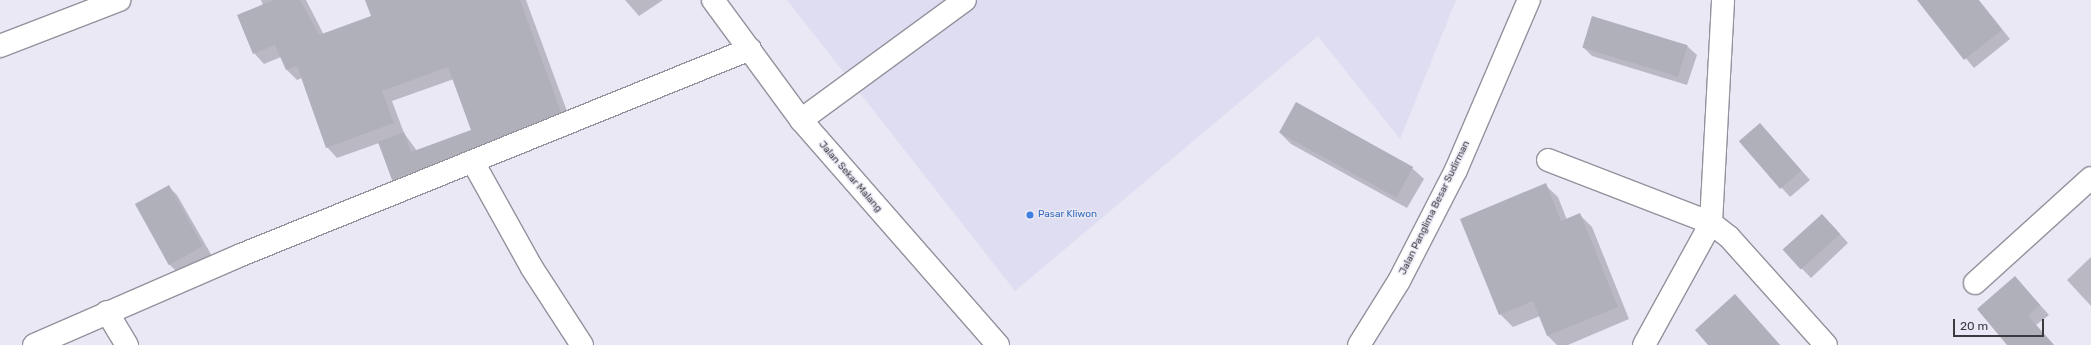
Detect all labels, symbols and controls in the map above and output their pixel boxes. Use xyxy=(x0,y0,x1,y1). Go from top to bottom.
street label: Jalan Sekar Malang xyxy=(816,139,884,215)
street label: Jalan Panglima Besar Sudirman xyxy=(1397,139,1473,277)
place label: Pasar Kliwon xyxy=(1038,209,1097,221)
marker: Pasar Kliwon xyxy=(1025,210,1035,220)
scale bar xyxy=(1955,311,2046,337)
text: 20 m xyxy=(1960,319,1988,333)

